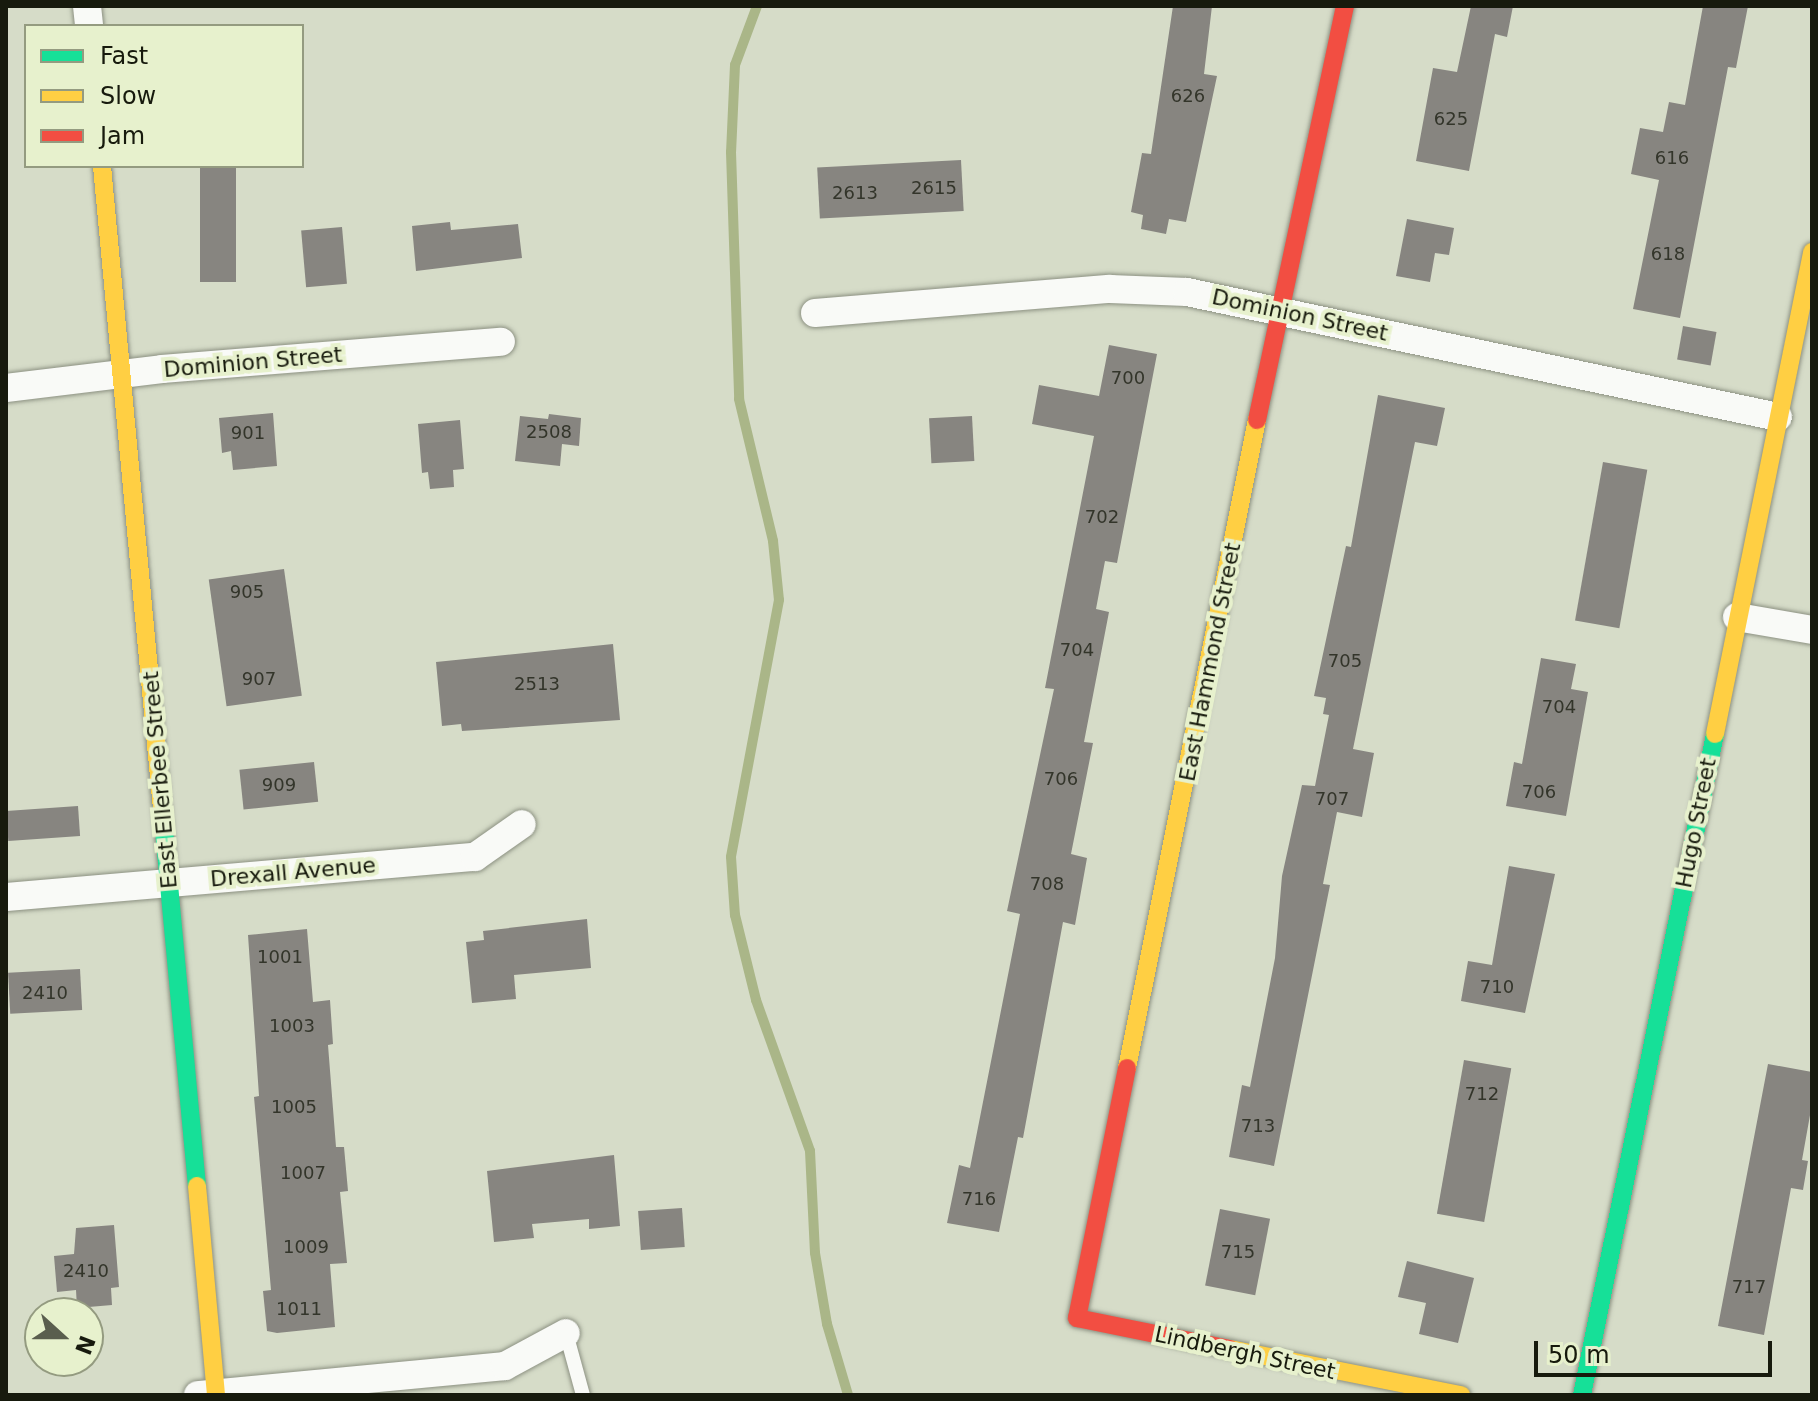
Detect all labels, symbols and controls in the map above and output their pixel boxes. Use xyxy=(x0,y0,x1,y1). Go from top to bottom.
legend xyxy=(24,24,304,168)
text: Fast xyxy=(100,42,148,70)
text: Slow xyxy=(100,82,156,110)
house number: 626 xyxy=(1171,85,1205,107)
house number: 625 xyxy=(1434,108,1468,130)
text: Jam xyxy=(100,122,145,150)
house number: 616 xyxy=(1655,147,1689,169)
house number: 2615 xyxy=(911,177,957,199)
house number: 2613 xyxy=(832,182,878,204)
house number: 618 xyxy=(1651,243,1685,265)
street label: Dominion Street xyxy=(1210,283,1390,347)
street label: Dominion Street xyxy=(163,341,343,383)
house number: 700 xyxy=(1111,367,1145,389)
house number: 2508 xyxy=(526,421,572,443)
house number: 901 xyxy=(231,422,265,444)
house number: 702 xyxy=(1085,506,1119,528)
street label: East Hammond Street xyxy=(1174,540,1246,784)
house number: 905 xyxy=(230,581,264,603)
house number: 704 xyxy=(1060,639,1094,661)
house number: 705 xyxy=(1328,650,1362,672)
house number: 907 xyxy=(242,668,276,690)
street label: East Ellerbee Street xyxy=(137,670,183,890)
house number: 2513 xyxy=(514,673,560,695)
house number: 704 xyxy=(1542,696,1576,718)
street label: Hugo Street xyxy=(1670,756,1722,890)
house number: 706 xyxy=(1044,768,1078,790)
house number: 909 xyxy=(262,774,296,796)
house number: 706 xyxy=(1522,781,1556,803)
house number: 707 xyxy=(1315,788,1349,810)
street label: Drexall Avenue xyxy=(209,852,377,892)
house number: 708 xyxy=(1030,873,1064,895)
house number: 1001 xyxy=(257,946,303,968)
house number: 710 xyxy=(1480,976,1514,998)
house number: 2410 xyxy=(22,982,68,1004)
house number: 1003 xyxy=(269,1015,315,1037)
house number: 712 xyxy=(1465,1083,1499,1105)
house number: 1005 xyxy=(271,1096,317,1118)
house number: 713 xyxy=(1241,1115,1275,1137)
house number: 1007 xyxy=(280,1162,326,1184)
house number: 716 xyxy=(962,1188,996,1210)
house number: 1009 xyxy=(283,1236,329,1258)
house number: 715 xyxy=(1221,1241,1255,1263)
house number: 2410 xyxy=(63,1260,109,1282)
house number: 717 xyxy=(1732,1276,1766,1298)
north arrow xyxy=(24,1297,104,1377)
house number: 1011 xyxy=(276,1298,322,1320)
street label: Lindbergh Street xyxy=(1152,1321,1338,1385)
scale bar xyxy=(1538,1325,1776,1375)
text: N xyxy=(70,1332,100,1358)
text: 50 m xyxy=(1548,1341,1610,1369)

